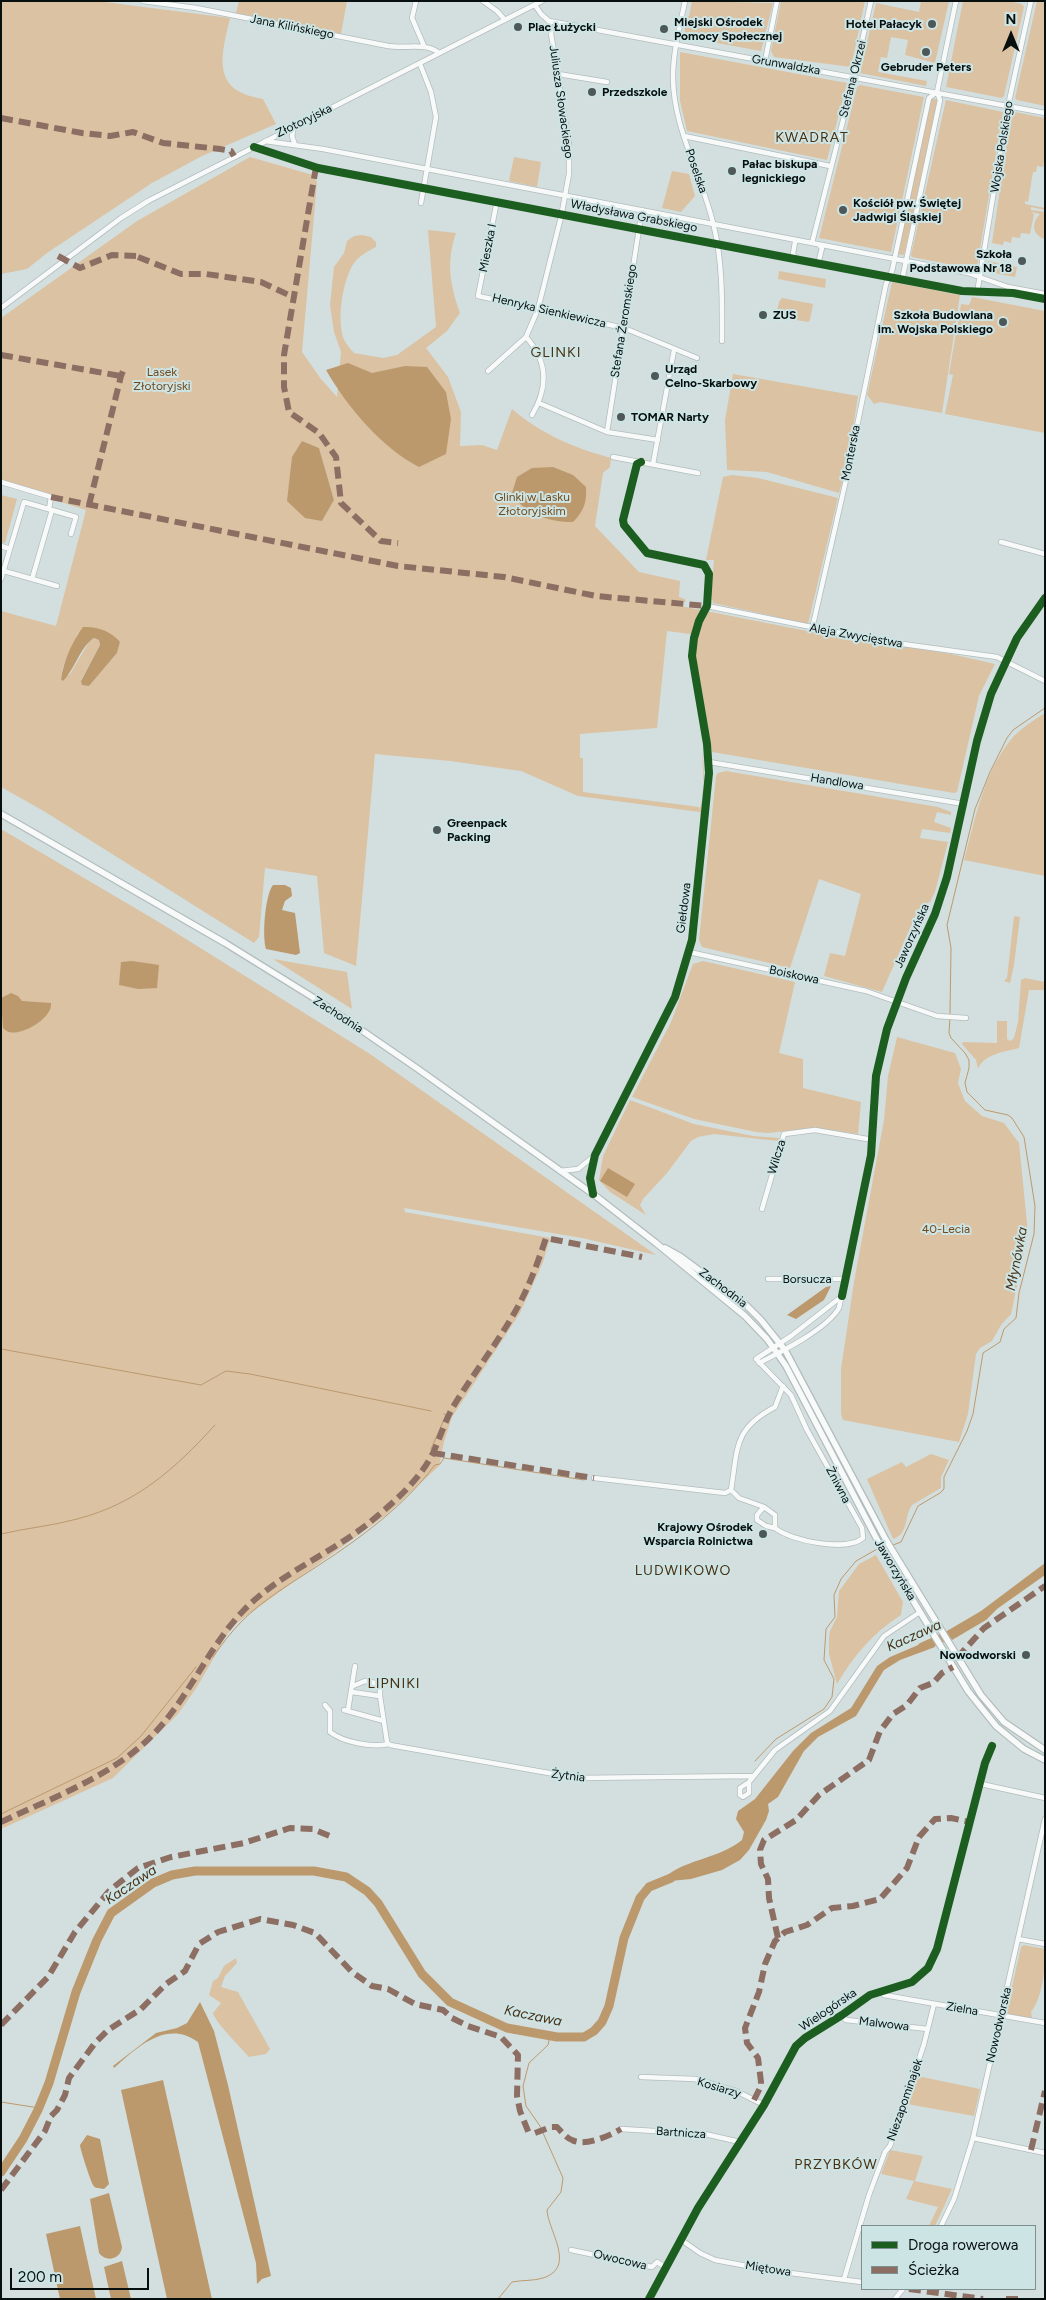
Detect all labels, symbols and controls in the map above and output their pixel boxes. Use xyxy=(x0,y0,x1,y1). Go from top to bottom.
north arrow xyxy=(986,10,1036,60)
text: N xyxy=(1006,11,1016,28)
street label: Jana Kilińskiego xyxy=(249,12,335,42)
place label: Miejski Ośrodek Pomocy Społecznej xyxy=(674,15,782,43)
place label: Hotel Pałacyk xyxy=(846,17,922,31)
marker: Hotel Pałacyk xyxy=(926,18,938,30)
place label: Plac Łużycki xyxy=(528,20,596,34)
marker: Plac Łużycki xyxy=(512,21,524,33)
marker: Miejski Ośrodek Pomocy Społecznej xyxy=(658,23,670,35)
street label: Stefana Okrzei xyxy=(836,39,870,119)
street label: Juliusza Słowackiego xyxy=(546,44,576,160)
marker: Gebruder Peters xyxy=(920,46,932,58)
street label: Grunwaldzka xyxy=(751,52,821,78)
place label: Gebruder Peters xyxy=(881,60,971,74)
place label: Przedszkole xyxy=(602,85,667,99)
marker: Przedszkole xyxy=(586,86,598,98)
street label: Wojska Polskiego xyxy=(988,100,1016,194)
street label: Złotoryjska xyxy=(274,101,334,141)
district label: KWADRAT xyxy=(774,130,850,146)
street label: Poselska xyxy=(682,147,710,195)
place label: Pałac biskupa legnickiego xyxy=(742,157,818,185)
marker: Pałac biskupa legnickiego xyxy=(726,165,738,177)
place label: Kościół pw. Świętej Jadwigi Śląskiej xyxy=(853,196,961,224)
street label: Władysława Grabskiego xyxy=(569,197,699,235)
marker: Kościół pw. Świętej Jadwigi Śląskiej xyxy=(837,204,849,216)
street label: Mieszka I xyxy=(476,223,500,273)
place label: Szkoła Podstawowa Nr 18 xyxy=(910,247,1012,275)
marker: Szkoła Podstawowa Nr 18 xyxy=(1016,255,1028,267)
street label: Stefana Żeromskiego xyxy=(608,263,640,379)
street label: Henryka Sienkiewicza xyxy=(491,291,607,331)
place label: ZUS xyxy=(773,308,796,322)
place label: Szkoła Budowlana im. Wojska Polskiego xyxy=(878,308,993,336)
marker: ZUS xyxy=(757,309,769,321)
marker: Szkoła Budowlana im. Wojska Polskiego xyxy=(997,316,1009,328)
district label: GLINKI xyxy=(530,345,582,361)
place label: Urząd Celno-Skarbowy xyxy=(665,362,757,390)
park label: Lasek Złotoryjski xyxy=(133,365,191,393)
marker: Urząd Celno-Skarbowy xyxy=(649,370,661,382)
place label: TOMAR Narty xyxy=(631,410,709,424)
marker: TOMAR Narty xyxy=(615,411,627,423)
street label: Monterska xyxy=(839,424,863,482)
park label: Glinki w Lasku Złotoryjskim xyxy=(494,490,570,518)
street label: Aleja Zwycięstwa xyxy=(808,621,904,651)
street label: Handlowa xyxy=(809,771,865,793)
place label: Greenpack Packing xyxy=(447,816,507,844)
marker: Greenpack Packing xyxy=(431,824,443,836)
street label: Giełdowa xyxy=(674,882,694,934)
street label: Jaworzyńska xyxy=(891,902,933,970)
street label: Boiskowa xyxy=(768,963,820,987)
street label: Zachodnia xyxy=(310,994,366,1036)
street label: Wilcza xyxy=(765,1138,789,1176)
park label: 40-Lecia xyxy=(922,1222,970,1236)
water label: Młynówka xyxy=(1003,1226,1031,1292)
street label: Zachodnia xyxy=(696,1265,750,1311)
street label: Borsucza xyxy=(782,1272,832,1286)
street label: Żniwna xyxy=(822,1464,854,1506)
place label: Krajowy Ośrodek Wsparcia Rolnictwa xyxy=(643,1520,753,1548)
marker: Krajowy Ośrodek Wsparcia Rolnictwa xyxy=(757,1528,769,1540)
street label: Jaworzyńska xyxy=(871,1537,919,1603)
district label: LUDWIKOWO xyxy=(634,1563,732,1579)
water label: Kaczawa xyxy=(884,1616,944,1656)
place label: Nowodworski xyxy=(940,1648,1016,1662)
marker: Nowodworski xyxy=(1020,1649,1032,1661)
district label: LIPNIKI xyxy=(367,1676,421,1692)
street label: Żytnia xyxy=(550,1767,586,1785)
water label: Kaczawa xyxy=(102,1862,160,1908)
street label: Wielogórska xyxy=(797,1986,859,2034)
street label: Nowodworska xyxy=(983,1986,1015,2064)
street label: Zielna xyxy=(945,1999,979,2019)
water label: Kaczawa xyxy=(503,2002,563,2030)
street label: Malwowa xyxy=(858,2014,910,2034)
street label: Niezapominajek xyxy=(884,2057,926,2143)
street label: Kosiarzy xyxy=(695,2075,743,2101)
street label: Bartnicza xyxy=(656,2124,706,2142)
district label: PRZYBKÓW xyxy=(793,2157,879,2173)
legend xyxy=(861,2225,1036,2290)
text: Droga rowerowa xyxy=(908,2236,1018,2254)
street label: Owocowa xyxy=(592,2247,648,2273)
scale bar xyxy=(12,2258,151,2290)
street label: Miętowa xyxy=(744,2258,792,2280)
text: Ścieżka xyxy=(908,2261,959,2279)
text: 200 m xyxy=(18,2268,62,2286)

